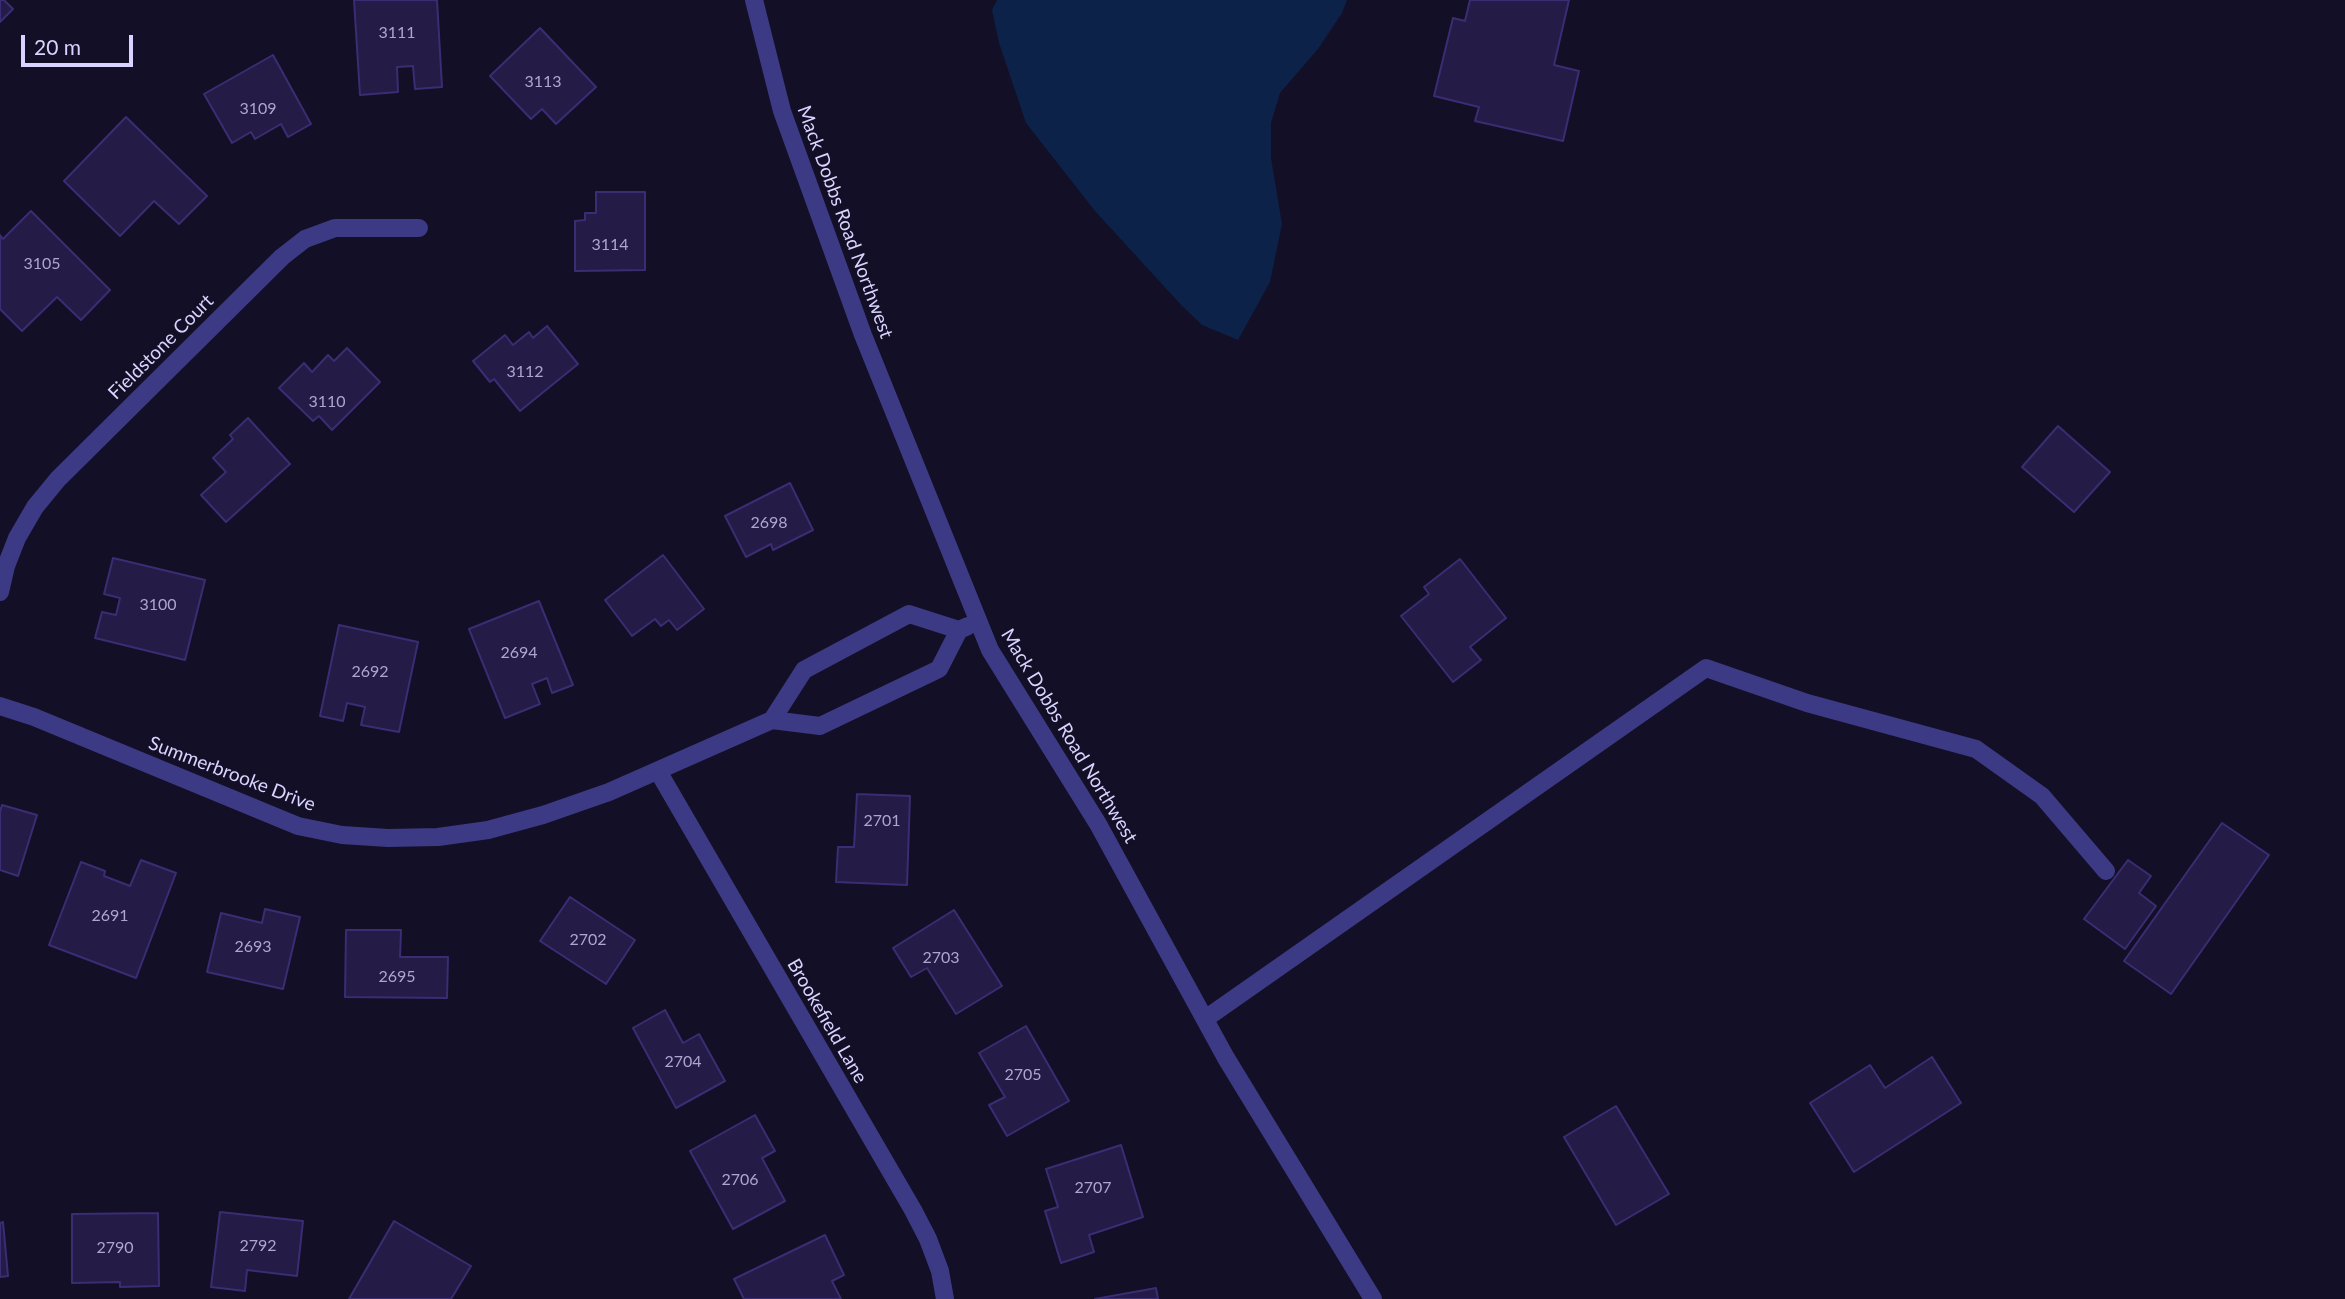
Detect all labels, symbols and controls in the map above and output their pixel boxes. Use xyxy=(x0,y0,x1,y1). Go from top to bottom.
scale bar xyxy=(24,21,136,65)
house number: 3111 xyxy=(378,23,416,43)
text: 20 m xyxy=(34,34,81,59)
house number: 3113 xyxy=(524,72,562,92)
house number: 3109 xyxy=(239,99,277,119)
street label: Mack Dobbs Road Northwest xyxy=(792,103,898,341)
house number: 3114 xyxy=(591,235,629,255)
house number: 3105 xyxy=(23,254,61,274)
street label: Fieldstone Court xyxy=(104,290,218,404)
house number: 3112 xyxy=(506,362,544,382)
house number: 3110 xyxy=(308,392,346,412)
house number: 2698 xyxy=(750,513,788,533)
house number: 3100 xyxy=(139,595,177,615)
street label: Mack Dobbs Road Northwest xyxy=(996,625,1142,847)
house number: 2694 xyxy=(500,643,538,663)
house number: 2692 xyxy=(351,662,389,682)
street label: Summerbrooke Drive xyxy=(145,732,319,816)
house number: 2701 xyxy=(863,811,901,831)
house number: 2691 xyxy=(91,906,129,926)
house number: 2702 xyxy=(569,930,607,950)
house number: 2693 xyxy=(234,937,272,957)
house number: 2703 xyxy=(922,948,960,968)
street label: Brookefield Lane xyxy=(782,955,872,1087)
house number: 2695 xyxy=(378,967,416,987)
house number: 2704 xyxy=(664,1052,702,1072)
house number: 2705 xyxy=(1004,1065,1042,1085)
house number: 2706 xyxy=(721,1170,759,1190)
house number: 2707 xyxy=(1074,1178,1112,1198)
house number: 2792 xyxy=(239,1236,277,1256)
house number: 2790 xyxy=(96,1238,134,1258)

